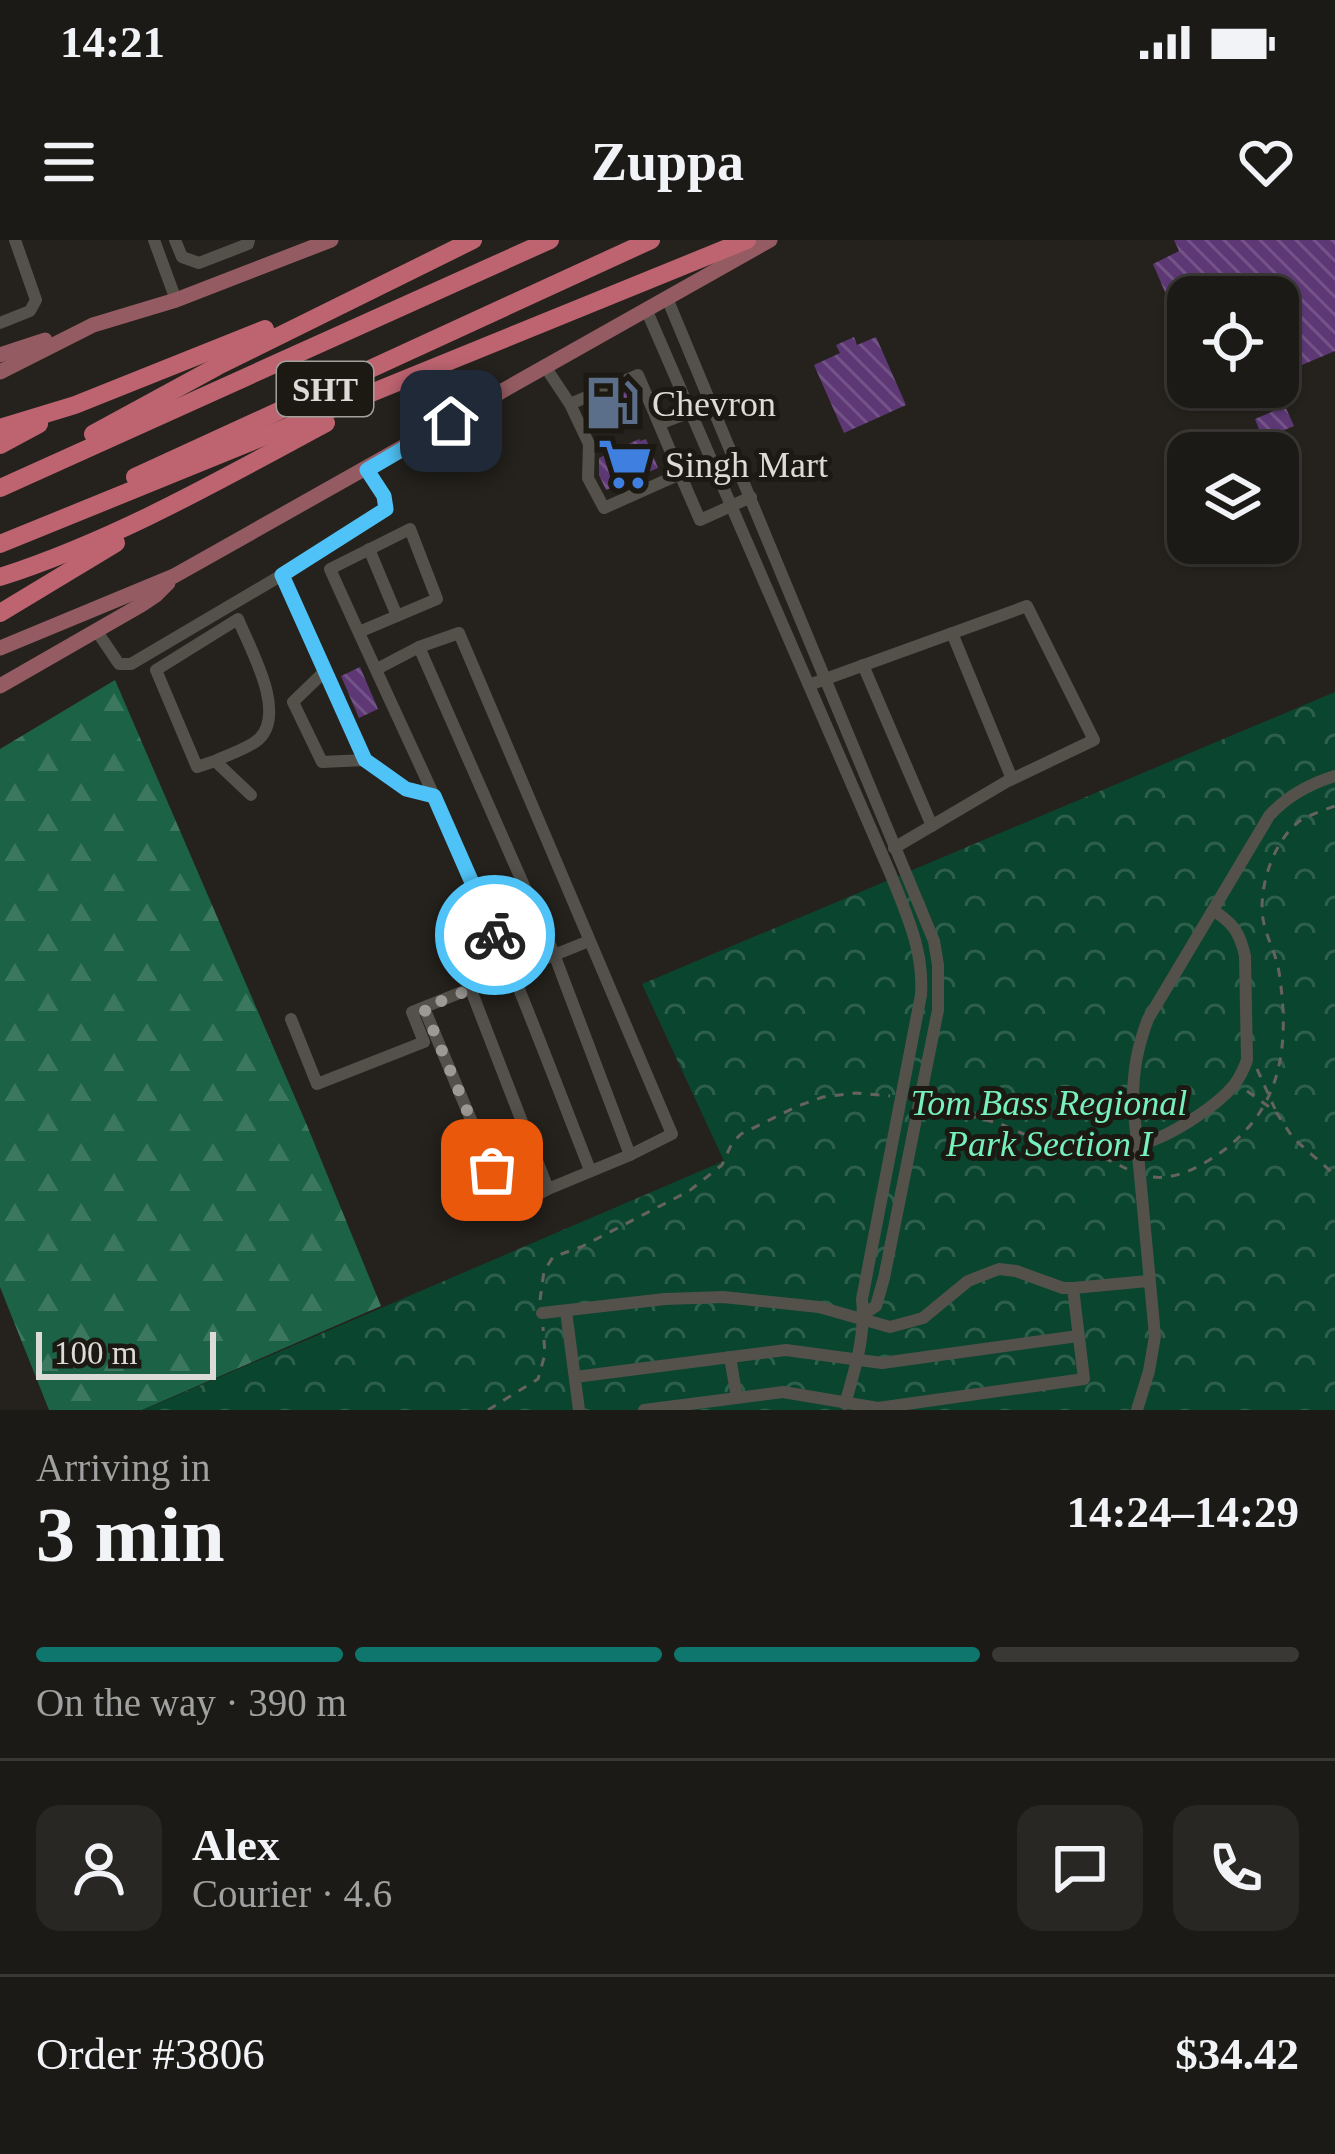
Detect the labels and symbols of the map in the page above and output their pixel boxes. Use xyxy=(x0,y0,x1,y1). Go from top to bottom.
road number: SHT xyxy=(277,362,373,416)
pin xyxy=(400,370,502,472)
fuel station icon: Chevron xyxy=(583,374,641,432)
place label: Chevron xyxy=(652,384,776,424)
supermarket icon: Singh Mart xyxy=(596,435,654,493)
place label: Singh Mart xyxy=(665,445,828,485)
courier xyxy=(435,875,555,995)
park label: Tom Bass Regional Park Section I xyxy=(911,1083,1187,1164)
pin xyxy=(441,1119,543,1221)
scale bar xyxy=(36,1326,216,1379)

